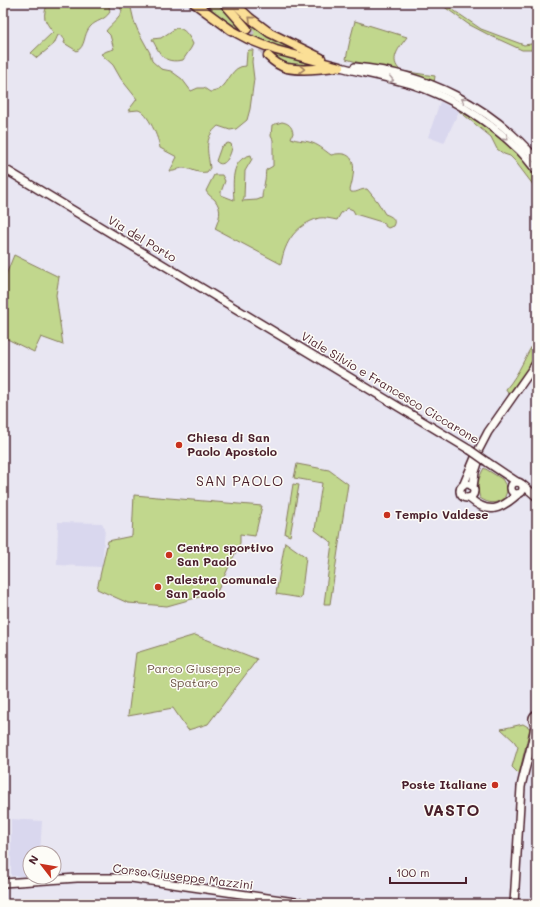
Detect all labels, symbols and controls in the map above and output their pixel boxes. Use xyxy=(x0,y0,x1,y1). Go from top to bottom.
one-way arrow xyxy=(249,16,256,23)
one-way arrow xyxy=(299,64,305,73)
one-way arrow xyxy=(388,75,394,83)
one-way arrow xyxy=(461,97,468,104)
one-way arrow xyxy=(501,134,508,141)
street label: Via del Porto xyxy=(105,211,180,265)
street label: Viale Silvio e Francesco Ciccarone xyxy=(299,327,483,447)
place label: Chiesa di San Paolo Apostolo xyxy=(187,429,277,459)
marker: Chiesa di San Paolo Apostolo xyxy=(174,440,184,450)
district label: SAN PAOLO xyxy=(196,471,284,490)
place label: Tempio Valdese xyxy=(395,506,489,522)
marker: Tempio Valdese xyxy=(382,510,392,520)
place label: Centro sportivo San Paolo xyxy=(177,539,273,569)
marker: Centro sportivo San Paolo xyxy=(164,550,174,560)
place label: Palestra comunale San Paolo xyxy=(166,571,277,601)
marker: Palestra comunale San Paolo xyxy=(153,582,163,592)
park label: Parco Giuseppe Spataro xyxy=(147,660,241,690)
place label: Poste Italiane xyxy=(401,776,487,792)
marker: Poste Italiane xyxy=(490,780,500,790)
district label: VASTO xyxy=(424,799,480,820)
north arrow xyxy=(22,845,62,885)
text: N xyxy=(24,852,42,867)
street label: Corso Giuseppe Mazzini xyxy=(112,859,254,893)
scale bar xyxy=(390,859,466,885)
text: 100 m xyxy=(396,864,430,880)

